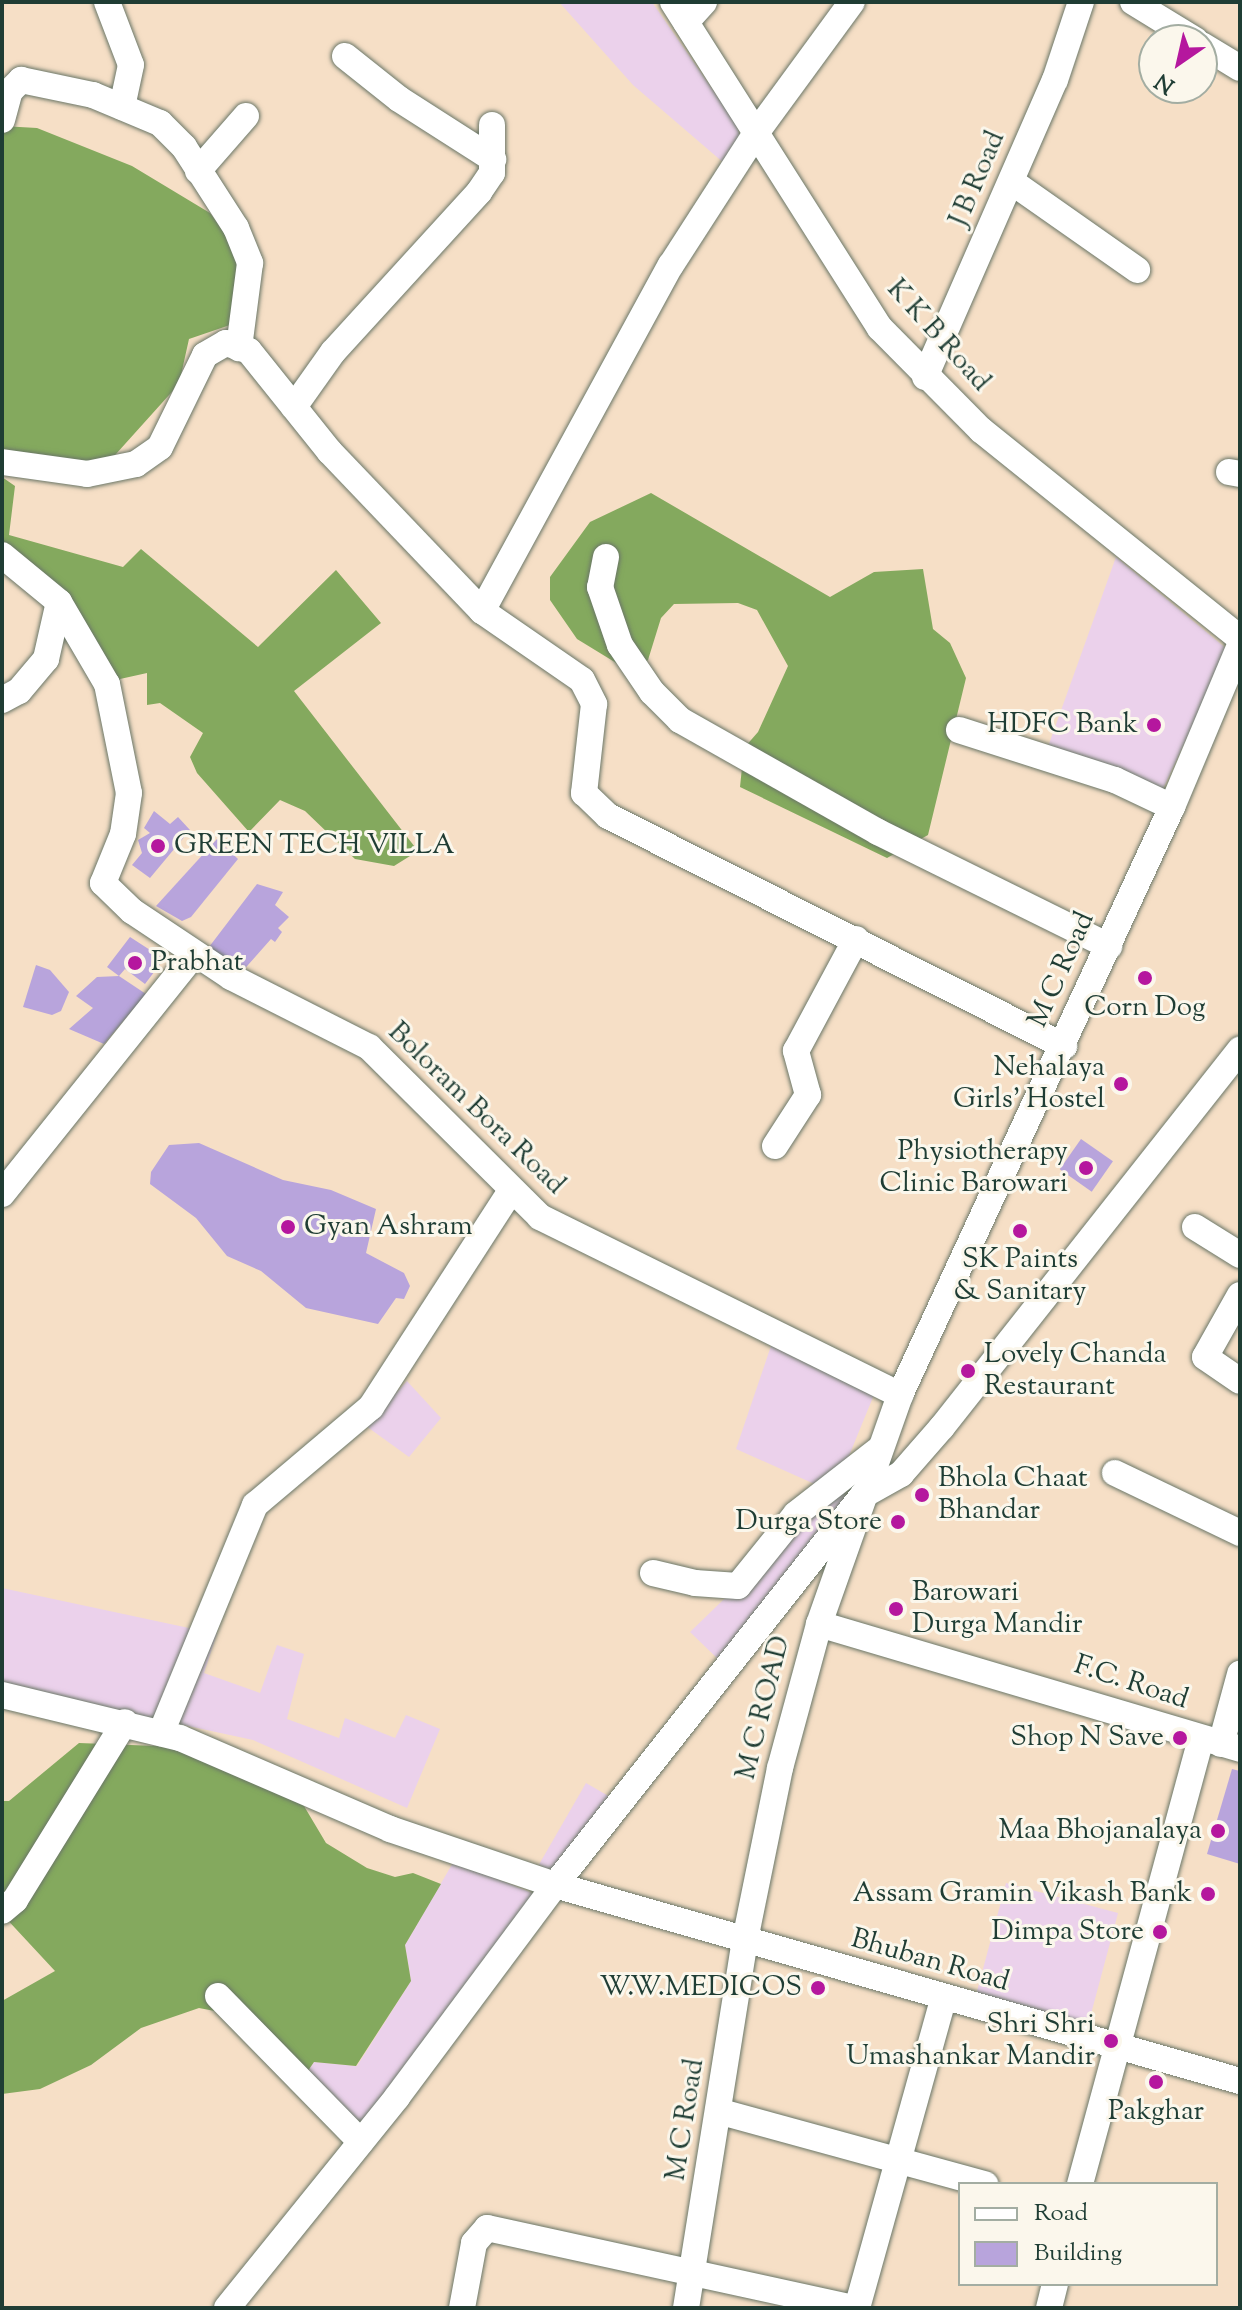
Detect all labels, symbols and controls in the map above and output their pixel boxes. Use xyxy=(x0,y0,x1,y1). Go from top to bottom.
north arrow xyxy=(1138,24,1218,104)
text: N xyxy=(1149,64,1182,100)
street label: J B Road xyxy=(943,126,1013,232)
street label: K K B Road xyxy=(879,273,997,399)
place label: HDFC Bank xyxy=(987,708,1138,742)
marker: HDFC Bank xyxy=(1145,716,1163,734)
place label: GREEN TECH VILLA xyxy=(174,829,455,863)
marker: GREEN TECH VILLA xyxy=(149,837,167,855)
street label: M C Road xyxy=(1022,907,1102,1033)
place label: Prabhat xyxy=(151,946,243,980)
marker: Prabhat xyxy=(126,954,144,972)
marker: Corn Dog xyxy=(1136,969,1154,987)
place label: Corn Dog xyxy=(1084,991,1206,1025)
street label: Boloram Bora Road xyxy=(380,1016,572,1202)
place label: Nehalaya Girls' Hostel xyxy=(953,1051,1105,1117)
marker: Nehalaya Girls' Hostel xyxy=(1112,1075,1130,1093)
place label: Physiotherapy Clinic Barowari xyxy=(880,1135,1068,1201)
marker: Physiotherapy Clinic Barowari xyxy=(1075,1157,1097,1179)
place label: Gyan Ashram xyxy=(304,1210,473,1244)
marker: Gyan Ashram xyxy=(279,1218,297,1236)
marker: SK Paints & Sanitary xyxy=(1011,1222,1029,1240)
place label: SK Paints & Sanitary xyxy=(954,1243,1086,1309)
place label: Lovely Chanda Restaurant xyxy=(984,1338,1167,1404)
marker: Lovely Chanda Restaurant xyxy=(959,1362,977,1380)
place label: Bhola Chaat Bhandar xyxy=(938,1462,1088,1528)
marker: Bhola Chaat Bhandar xyxy=(913,1486,931,1504)
place label: Durga Store xyxy=(736,1505,882,1539)
marker: Durga Store xyxy=(889,1513,907,1531)
place label: Barowari Durga Mandir xyxy=(912,1576,1082,1642)
marker: Barowari Durga Mandir xyxy=(887,1600,905,1618)
street label: M C ROAD xyxy=(730,1633,798,1783)
street label: F.C. Road xyxy=(1070,1649,1192,1717)
place label: Shop N Save xyxy=(1010,1721,1164,1755)
marker: Shop N Save xyxy=(1171,1729,1189,1747)
place label: Maa Bhojanalaya xyxy=(998,1814,1202,1848)
marker: Maa Bhojanalaya xyxy=(1209,1822,1227,1840)
place label: Assam Gramin Vikash Bank xyxy=(852,1877,1192,1911)
marker: Assam Gramin Vikash Bank xyxy=(1199,1885,1217,1903)
place label: Dimpa Store xyxy=(991,1915,1144,1949)
street label: Bhuban Road xyxy=(847,1922,1013,2000)
marker: Dimpa Store xyxy=(1151,1923,1169,1941)
place label: W.W.MEDICOS xyxy=(600,1971,802,2005)
marker: W.W.MEDICOS xyxy=(809,1979,827,1997)
place label: Shri Shri Umashankar Mandir xyxy=(846,2008,1095,2074)
marker: Shri Shri Umashankar Mandir xyxy=(1102,2032,1120,2050)
street label: M C Road xyxy=(660,2057,712,2183)
marker: Pakghar xyxy=(1147,2073,1165,2091)
place label: Pakghar xyxy=(1108,2095,1204,2129)
legend xyxy=(958,2182,1218,2286)
text: Road xyxy=(1034,2197,1088,2231)
text: Building xyxy=(1034,2237,1122,2271)

